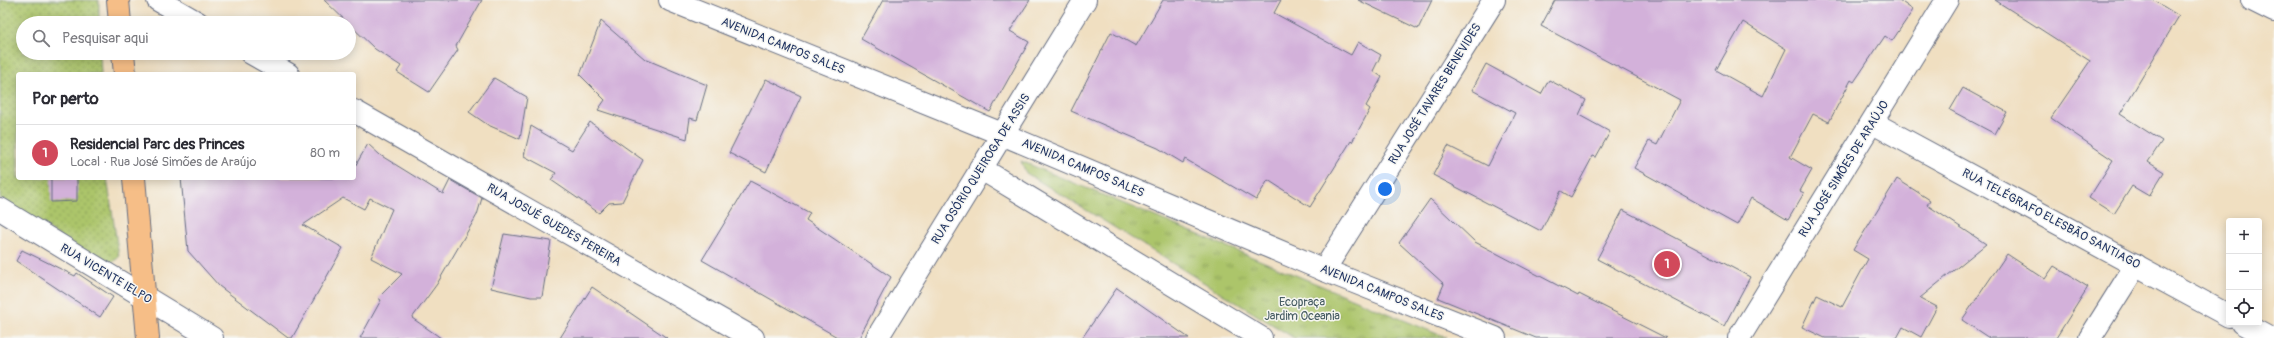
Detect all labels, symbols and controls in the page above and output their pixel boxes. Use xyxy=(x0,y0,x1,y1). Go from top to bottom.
street label: AVENIDA CAMPOS SALES xyxy=(719,14,847,78)
search box xyxy=(16,16,356,60)
street label: RUA JOSÉ TAVARES BENEVIDES xyxy=(1385,20,1485,167)
icon: search xyxy=(30,27,52,49)
text: Pesquisar aqui xyxy=(62,29,148,48)
text: Por perto xyxy=(32,88,99,109)
street label: RUA OSÓRIO QUEIROGA DE ASSIS xyxy=(927,90,1034,247)
street label: RUA JOSÉ SIMÕES DE ARAÚJO xyxy=(1795,97,1892,240)
text: Residencial Parc des Princes xyxy=(70,135,244,154)
street label: AVENIDA CAMPOS SALES xyxy=(1019,135,1147,201)
text: 1 xyxy=(42,145,48,161)
text: 80 m xyxy=(310,145,340,161)
text: Local · Rua José Simões de Araújo xyxy=(70,154,256,170)
street label: RUA TELÉGRAFO ELESBÃO SANTIAGO xyxy=(1959,165,2143,273)
street label: RUA JOSUÉ GUEDES PEREIRA xyxy=(484,179,625,270)
your location xyxy=(1375,179,1395,199)
map controls xyxy=(2226,218,2262,326)
button: + xyxy=(2226,218,2262,254)
street label: RUA VICENTE IELPO xyxy=(58,241,155,307)
pin: 1 xyxy=(1654,249,1680,279)
button: − xyxy=(2226,254,2262,290)
street label: AVENIDA CAMPOS SALES xyxy=(1318,261,1446,325)
button: locate xyxy=(2226,290,2262,326)
park label: Ecopraça Jardim Oceania xyxy=(1264,295,1340,324)

